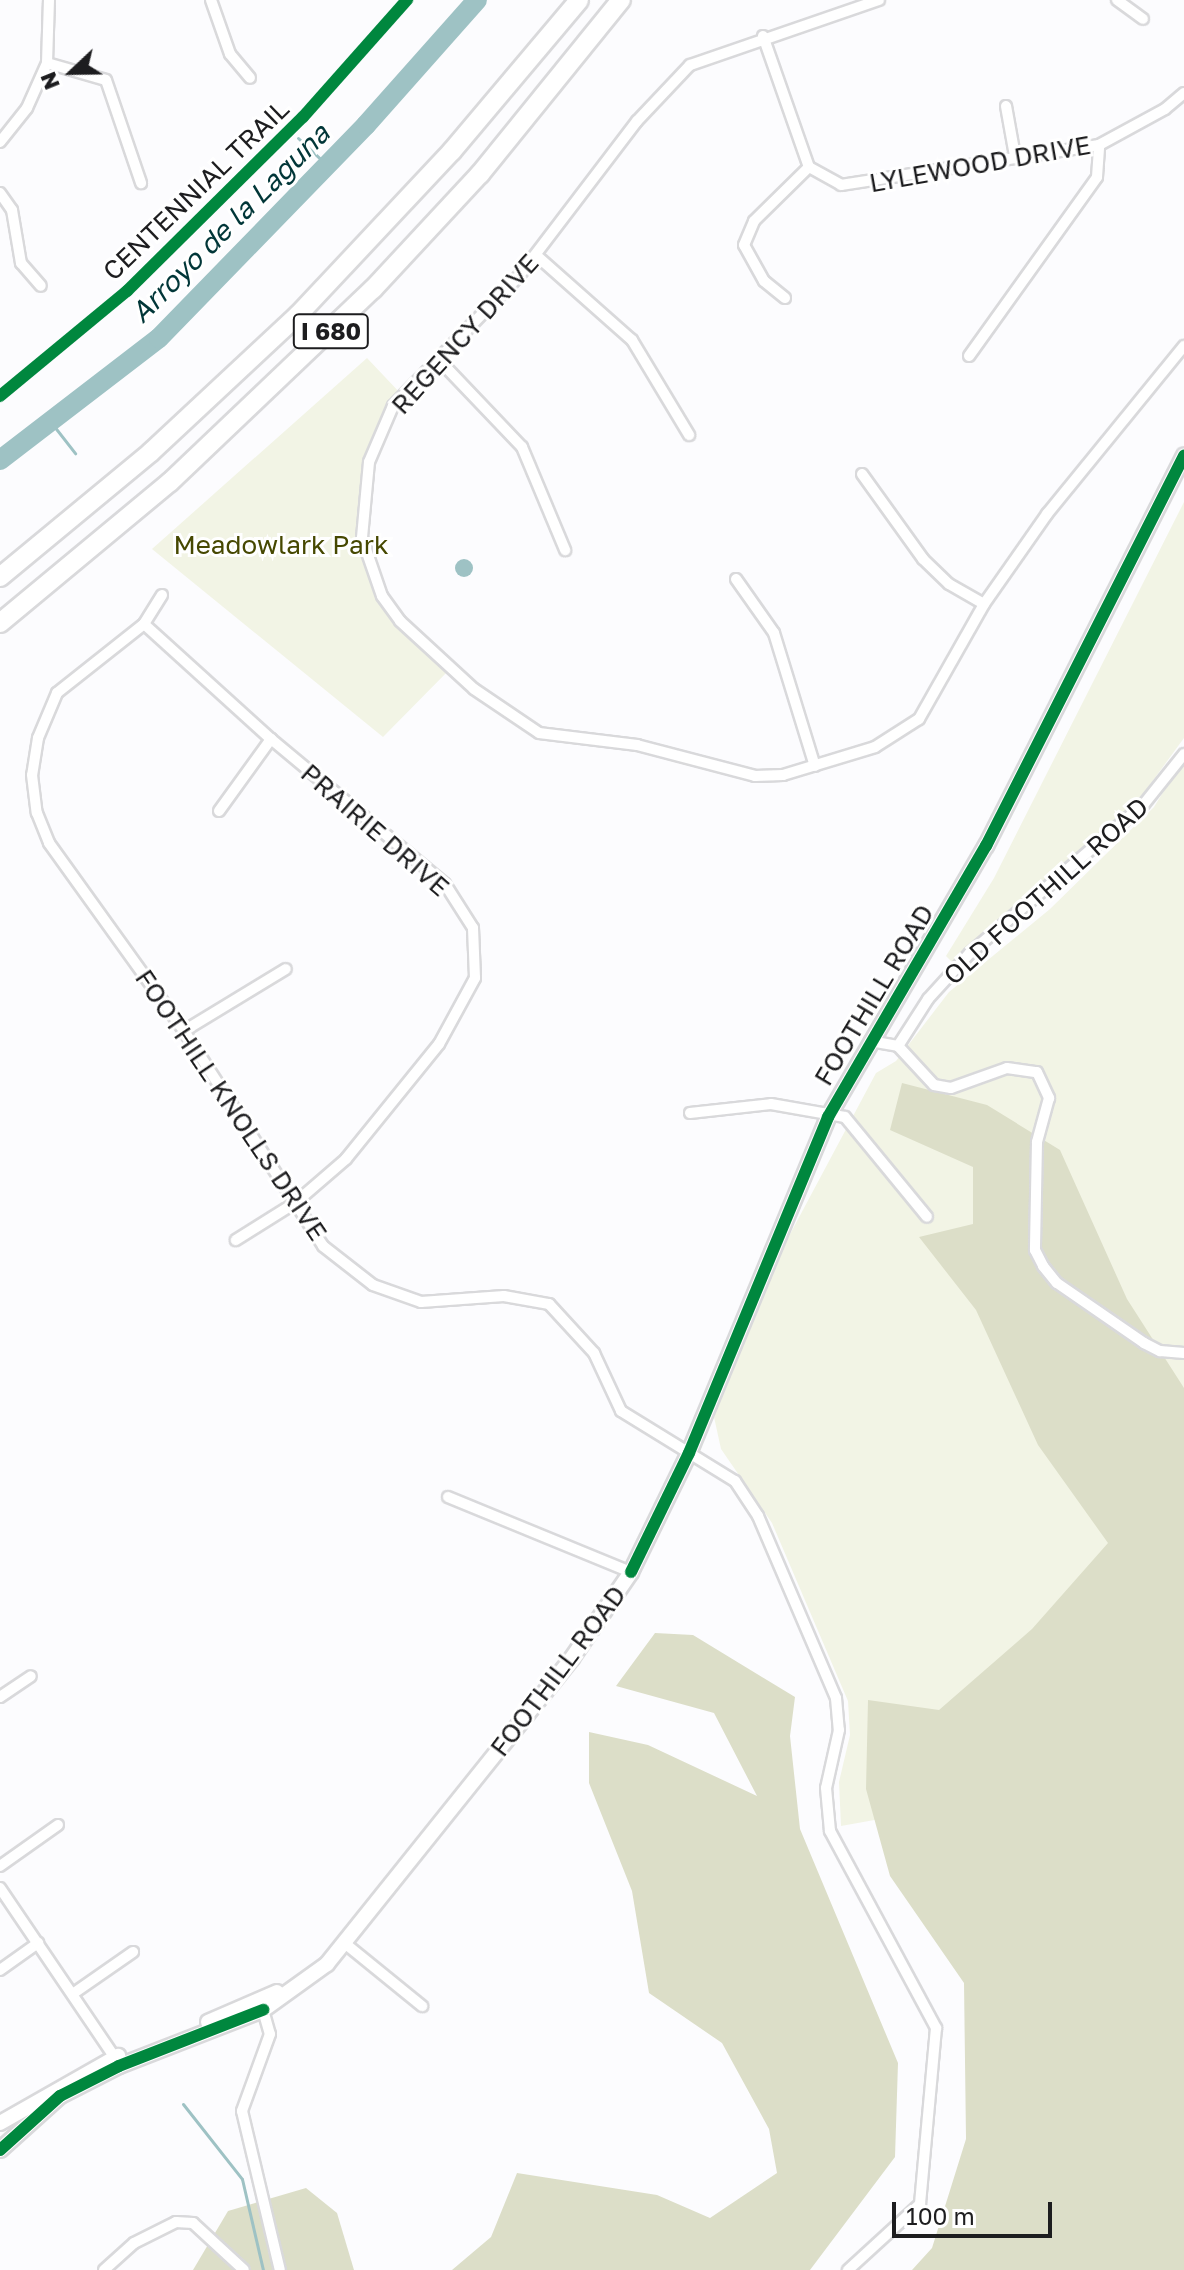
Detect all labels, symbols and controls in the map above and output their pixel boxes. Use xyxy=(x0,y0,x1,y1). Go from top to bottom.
north arrow xyxy=(32,32,112,112)
text: N xyxy=(34,68,65,94)
street label: CENTENNIAL TRAIL xyxy=(97,93,295,287)
water label: Arroyo de la Laguna xyxy=(124,117,336,329)
street label: LYLEWOOD DRIVE xyxy=(867,129,1093,199)
street label: REGENCY DRIVE xyxy=(385,247,545,421)
road number: I 680 xyxy=(291,311,371,351)
park label: Meadowlark Park xyxy=(173,529,389,561)
street label: PRAIRIE DRIVE xyxy=(295,757,455,903)
street label: OLD FOOTHILL ROAD xyxy=(937,791,1155,991)
street label: FOOTHILL ROAD xyxy=(808,899,940,1091)
street label: FOOTHILL KNOLLS DRIVE xyxy=(129,964,333,1246)
street label: FOOTHILL ROAD xyxy=(484,1580,632,1762)
scale bar xyxy=(896,2186,1056,2236)
text: 100 m xyxy=(906,2201,975,2230)

